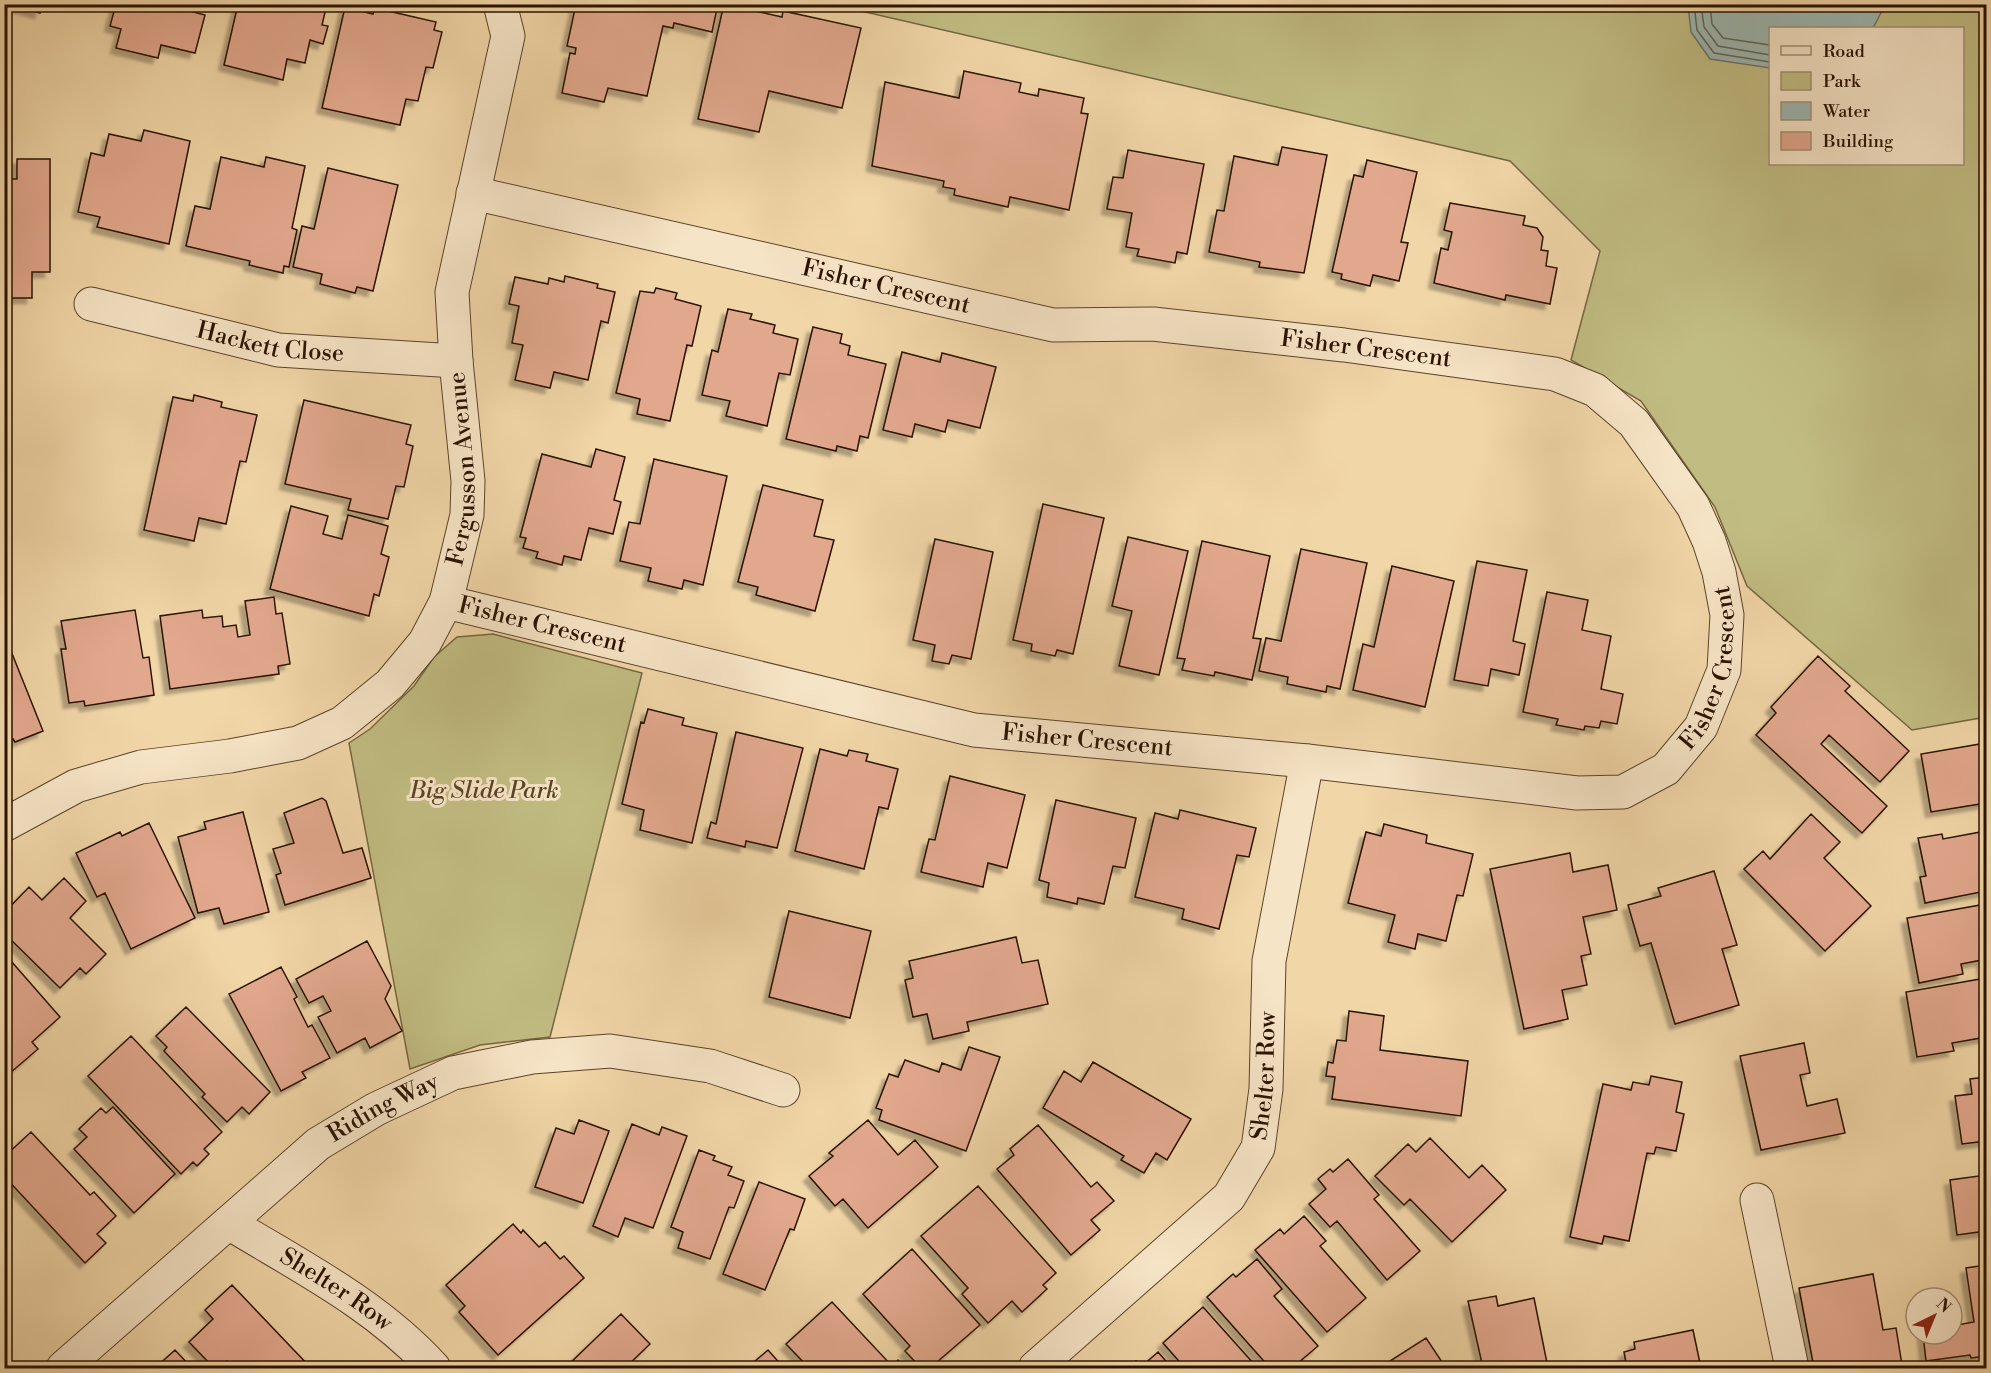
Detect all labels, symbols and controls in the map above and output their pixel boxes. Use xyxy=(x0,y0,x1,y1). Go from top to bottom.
legend xyxy=(1769,27,1964,165)
text: Road xyxy=(1823,40,1866,63)
text: Park xyxy=(1823,70,1862,93)
text: Water xyxy=(1822,100,1871,123)
text: Building xyxy=(1822,130,1894,153)
street label: Fisher Crescent xyxy=(799,253,974,321)
street label: Hackett Close xyxy=(193,316,345,369)
street label: Fisher Crescent xyxy=(1279,324,1454,374)
street label: Fergusson Avenue xyxy=(440,370,483,569)
street label: Fisher Crescent xyxy=(1673,583,1743,757)
street label: Fisher Crescent xyxy=(455,590,630,660)
street label: Fisher Crescent xyxy=(1000,718,1175,763)
park label: Big Slide Park xyxy=(409,776,558,806)
street label: Shelter Row xyxy=(1244,1010,1283,1142)
street label: Riding Way xyxy=(322,1067,444,1150)
street label: Shelter Row xyxy=(274,1242,400,1339)
north arrow xyxy=(1904,1286,1964,1346)
text: N xyxy=(1932,1294,1955,1318)

